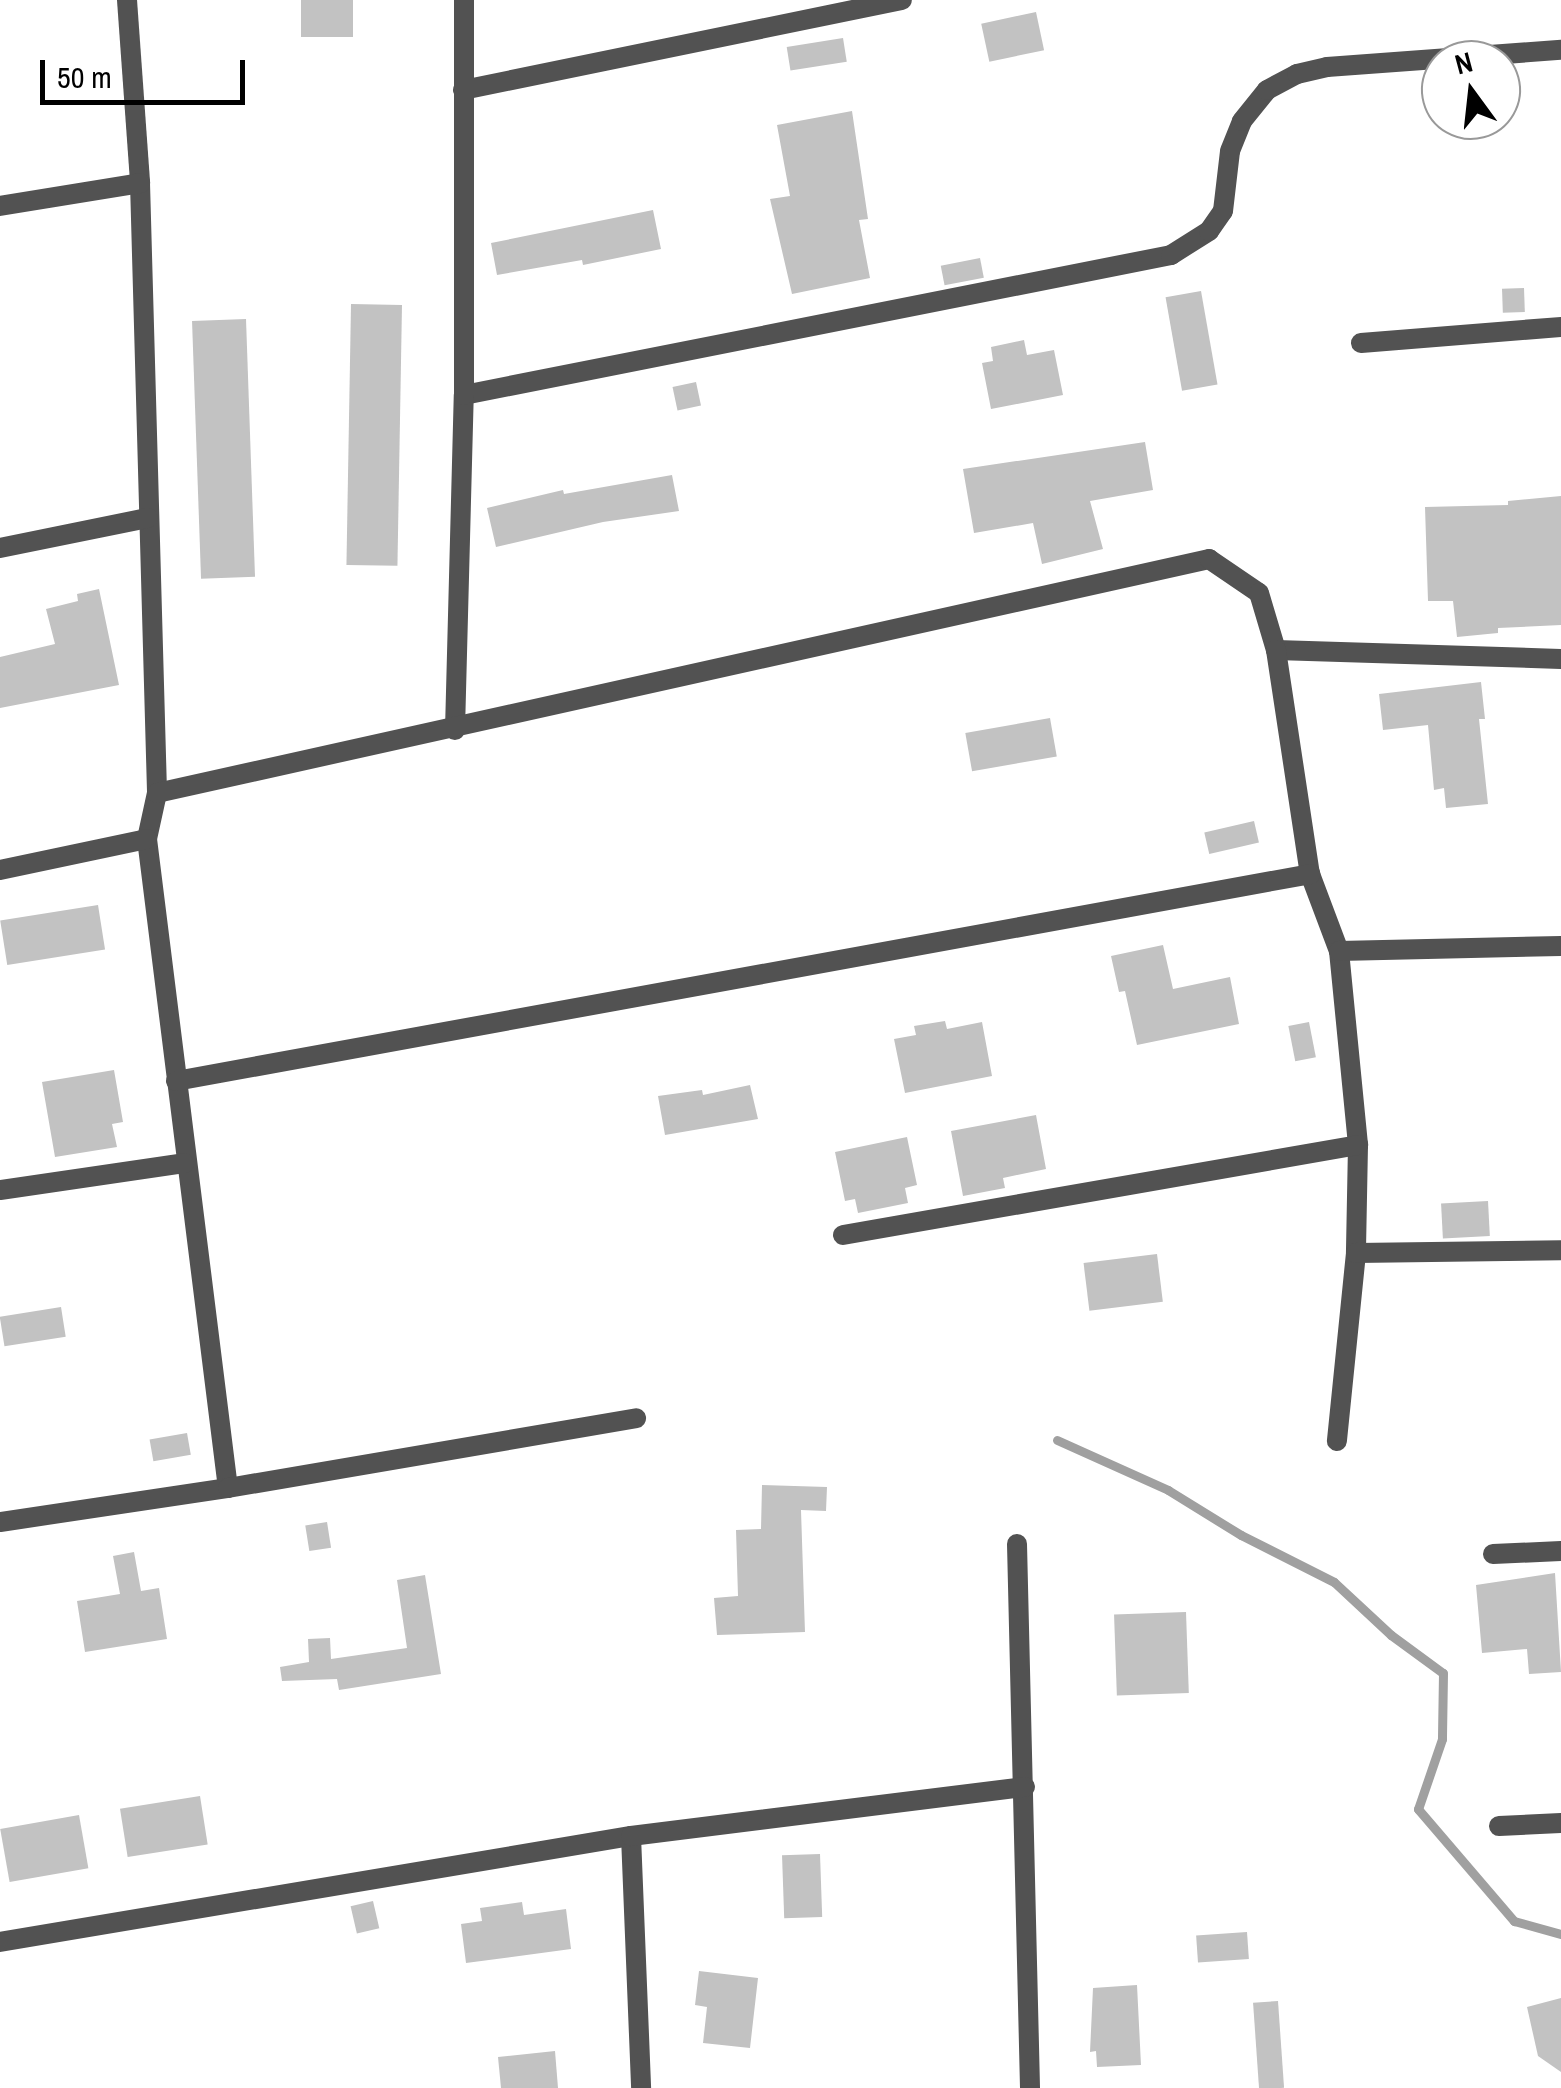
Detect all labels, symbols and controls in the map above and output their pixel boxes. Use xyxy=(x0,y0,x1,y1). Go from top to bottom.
scale bar xyxy=(45,40,250,102)
north arrow xyxy=(1421,40,1521,140)
text: N xyxy=(1451,42,1477,83)
text: 50 m xyxy=(57,57,112,97)

